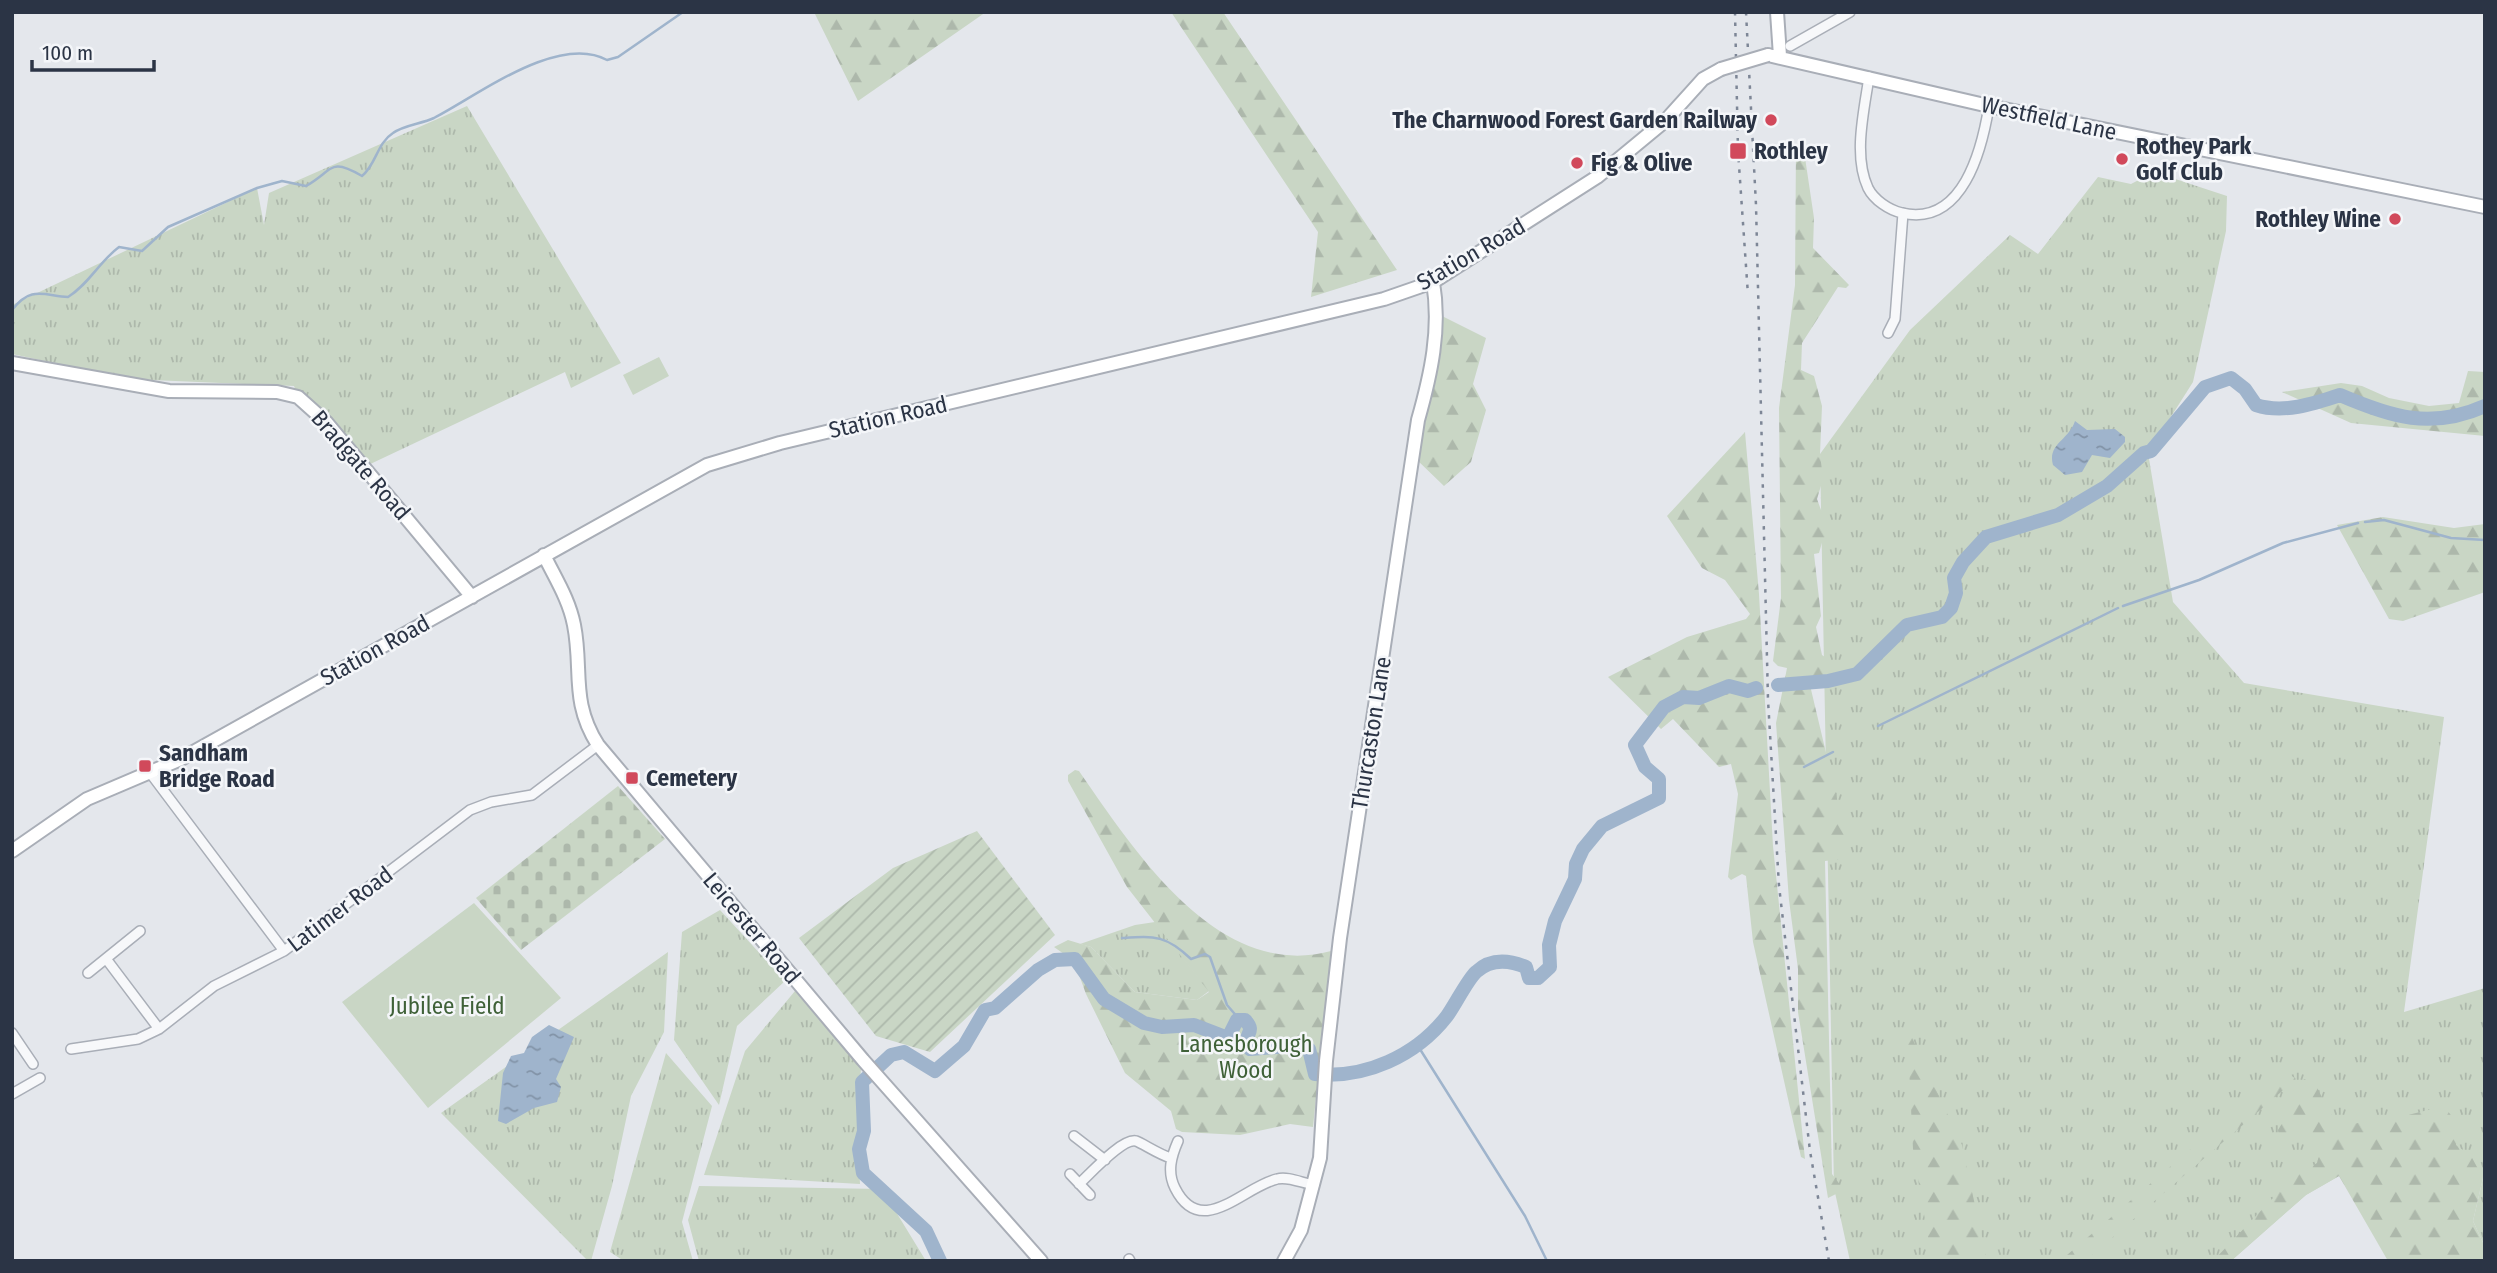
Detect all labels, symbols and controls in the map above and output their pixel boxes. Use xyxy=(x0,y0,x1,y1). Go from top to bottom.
scale bar xyxy=(32,28,154,72)
text: 100 m xyxy=(42,40,93,66)
street label: Westfield Lane xyxy=(1979,90,2119,146)
place label: The Charnwood Forest Garden Railway xyxy=(1392,106,1758,134)
marker: The Charnwood Forest Garden Railway xyxy=(1763,112,1779,128)
place label: Rothey Park Golf Club xyxy=(2136,132,2252,186)
place label: Rothley xyxy=(1754,137,1829,165)
marker: Rothley xyxy=(1728,141,1748,161)
place label: Fig & Olive xyxy=(1591,149,1693,177)
marker: Rothey Park Golf Club xyxy=(2114,151,2130,167)
marker: Fig & Olive xyxy=(1569,155,1585,171)
place label: Rothley Wine xyxy=(2255,205,2381,233)
marker: Rothley Wine xyxy=(2387,211,2403,227)
street label: Station Road xyxy=(1412,212,1530,296)
street label: Station Road xyxy=(826,390,950,444)
street label: Bradgate Road xyxy=(306,404,416,526)
street label: Station Road xyxy=(315,609,435,691)
street label: Thurcaston Lane xyxy=(1345,655,1397,811)
place label: Sandham Bridge Road xyxy=(159,739,275,793)
marker: Sandham Bridge Road xyxy=(137,758,153,774)
place label: Cemetery xyxy=(646,764,738,792)
marker: Cemetery xyxy=(624,770,640,786)
street label: Latimer Road xyxy=(282,860,398,958)
street label: Leicester Road xyxy=(697,866,807,990)
park label: Jubilee Field xyxy=(389,992,505,1020)
park label: Lanesborough Wood xyxy=(1179,1030,1313,1084)

